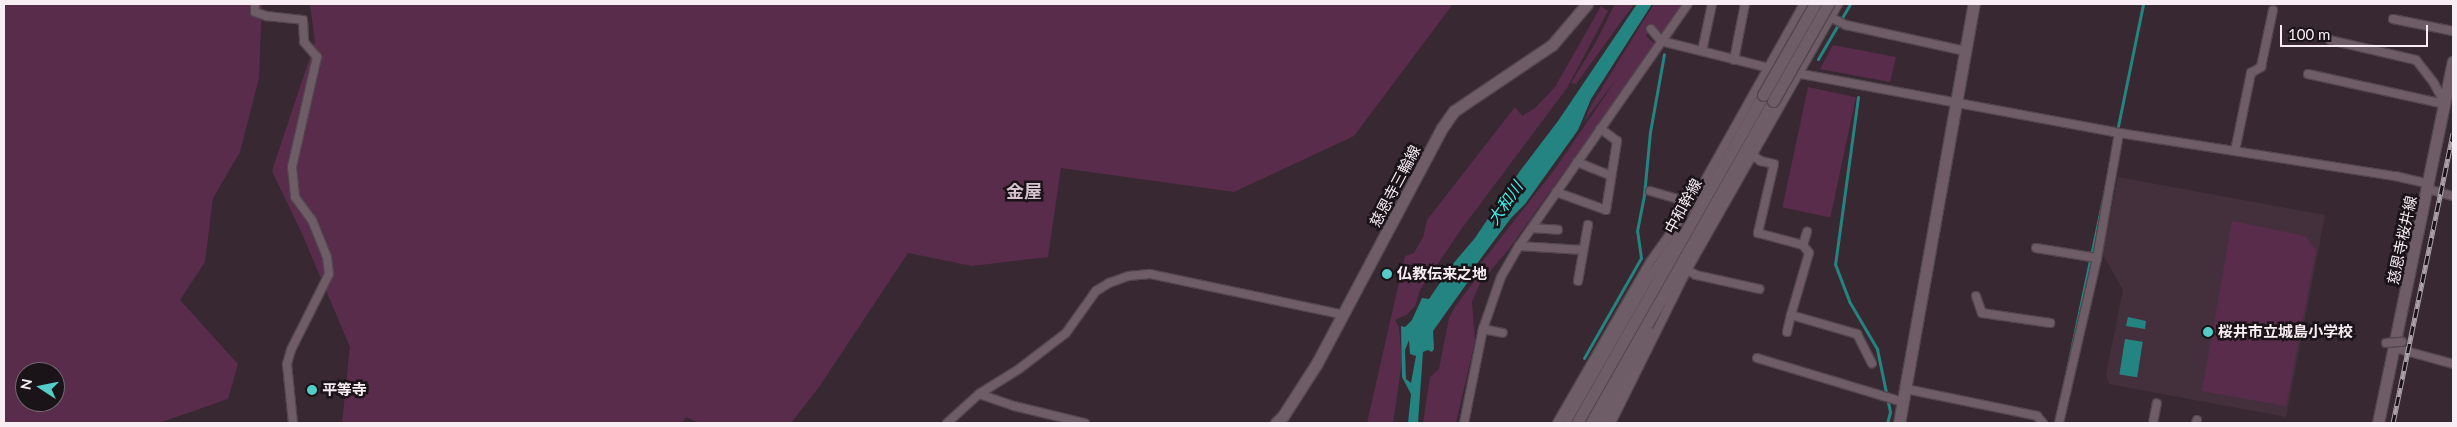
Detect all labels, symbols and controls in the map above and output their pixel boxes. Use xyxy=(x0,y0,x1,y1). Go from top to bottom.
scale bar xyxy=(2282,15,2430,47)
text: 100 m xyxy=(2288,25,2330,43)
street label: 慈恩寺三輪線 xyxy=(1366,142,1424,230)
street label: 中和幹線 xyxy=(1661,175,1705,237)
water label: 大和川 xyxy=(1483,178,1527,228)
district label: 金屋 xyxy=(1006,180,1042,202)
street label: 慈恩寺桜井線 xyxy=(2384,194,2420,286)
place label: 仏教伝来之地 xyxy=(1397,265,1487,283)
marker: 仏教伝来之地 xyxy=(1381,268,1393,280)
place label: 桜井市立城島小学校 xyxy=(2218,323,2353,341)
marker: 桜井市立城島小学校 xyxy=(2202,326,2214,338)
north arrow xyxy=(15,362,65,412)
text: N xyxy=(16,377,35,391)
place label: 平等寺 xyxy=(322,381,367,399)
marker: 平等寺 xyxy=(306,384,318,396)

